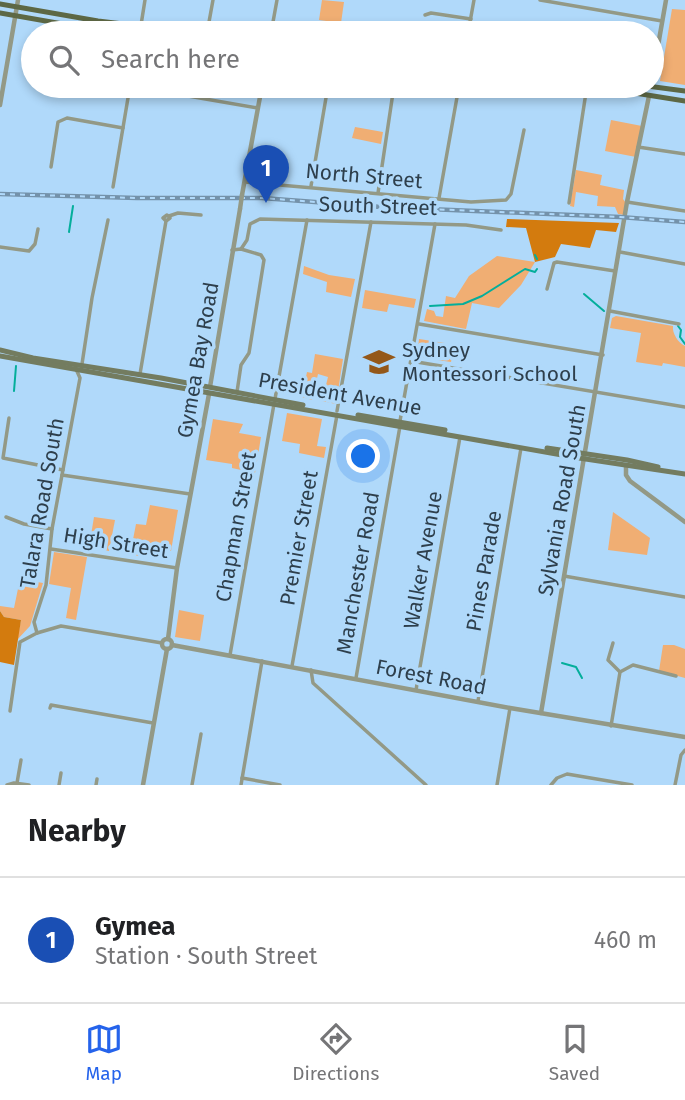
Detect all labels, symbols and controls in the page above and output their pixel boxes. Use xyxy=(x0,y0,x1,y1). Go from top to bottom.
search box xyxy=(21,21,664,98)
icon: search xyxy=(45,41,83,79)
text: Search here xyxy=(101,44,240,75)
pin: 1 xyxy=(243,145,289,203)
street label: North Street xyxy=(305,158,424,194)
street label: South Street xyxy=(318,191,438,221)
street label: Gymea Bay Road xyxy=(171,280,225,440)
place label: Sydney Montessori School xyxy=(402,337,577,387)
school or university icon: Sydney Montessori School xyxy=(362,345,396,379)
street label: President Avenue xyxy=(256,367,424,421)
street label: Sylvania Road South xyxy=(532,402,592,598)
street label: Talara Road South xyxy=(14,416,70,590)
your location xyxy=(346,439,380,473)
street label: Chapman Street xyxy=(210,449,262,604)
street label: Premier Street xyxy=(274,468,324,608)
street label: Walker Avenue xyxy=(398,489,448,631)
street label: Manchester Road xyxy=(331,490,385,656)
street label: Pines Parade xyxy=(461,508,507,634)
street label: High Street xyxy=(62,522,171,564)
street label: Forest Road xyxy=(373,654,489,700)
text: Nearby xyxy=(28,813,126,849)
text: Gymea xyxy=(95,911,176,942)
text: 1 xyxy=(46,926,56,954)
text: 460 m xyxy=(594,926,657,954)
text: Station · South Street xyxy=(95,942,317,970)
tab: Map xyxy=(85,1020,123,1085)
tab: Directions xyxy=(292,1020,379,1085)
tab: Saved xyxy=(549,1020,600,1085)

